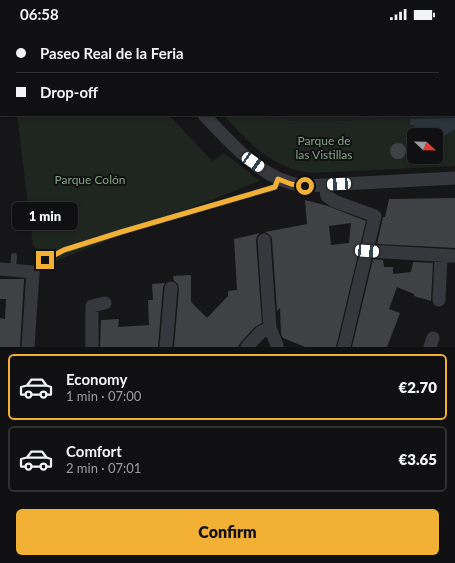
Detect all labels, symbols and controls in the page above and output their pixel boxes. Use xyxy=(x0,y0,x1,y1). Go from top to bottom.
text: 06:58 xyxy=(20,5,59,23)
text: Paseo Real de la Feria xyxy=(40,44,184,62)
text: Drop-off xyxy=(40,83,98,101)
north arrow xyxy=(407,128,443,164)
map controls xyxy=(407,128,443,164)
park label: Parque de las Vistillas xyxy=(295,133,353,162)
car xyxy=(240,150,266,174)
park label: Parque Colón xyxy=(55,172,125,187)
route start xyxy=(296,177,314,195)
car xyxy=(327,177,351,191)
callout: 1 min xyxy=(12,202,78,230)
text: 1 min xyxy=(29,208,61,224)
car xyxy=(355,244,379,258)
route end xyxy=(36,251,54,269)
icon: car xyxy=(18,369,54,405)
text: Economy xyxy=(66,370,127,388)
text: €2.70 xyxy=(399,378,437,396)
text: 1 min · 07:00 xyxy=(66,388,141,404)
icon: car xyxy=(18,441,54,477)
text: Comfort xyxy=(66,442,122,460)
text: €3.65 xyxy=(399,450,437,468)
text: 2 min · 07:01 xyxy=(66,460,141,476)
button: Confirm xyxy=(16,509,439,555)

